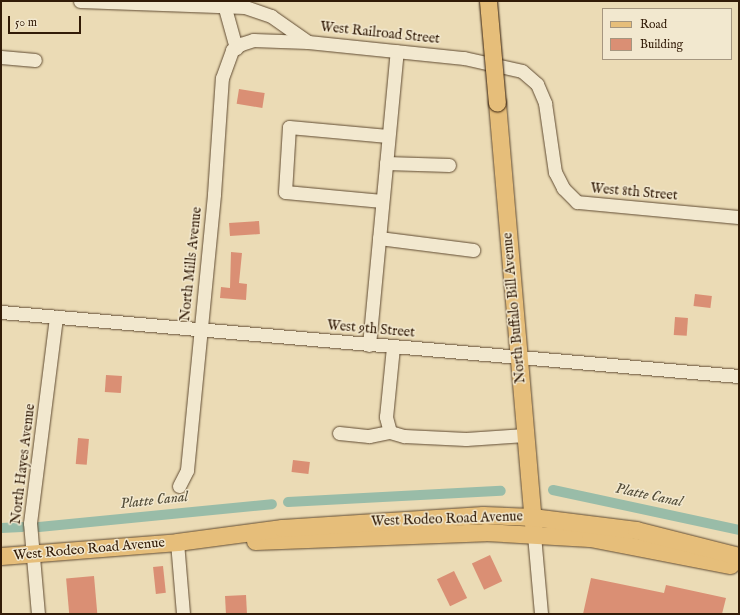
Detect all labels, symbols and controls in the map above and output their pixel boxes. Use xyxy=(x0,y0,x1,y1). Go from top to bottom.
scale bar xyxy=(10,8,83,34)
legend xyxy=(602,8,732,60)
text: 50 m xyxy=(15,15,37,30)
text: Road xyxy=(640,17,667,32)
street label: West Railroad Street xyxy=(319,18,441,48)
text: Building xyxy=(640,37,683,52)
street label: West 8th Street xyxy=(590,180,678,204)
street label: North Mills Avenue xyxy=(177,206,205,322)
street label: North Buffalo Bill Avenue xyxy=(499,232,529,384)
street label: West 9th Street xyxy=(326,317,416,341)
street label: North Hayes Avenue xyxy=(7,403,39,525)
water label: Platte Canal xyxy=(614,479,684,511)
water label: Platte Canal xyxy=(119,487,189,513)
street label: West Rodeo Road Avenue xyxy=(371,508,523,530)
street label: West Rodeo Road Avenue xyxy=(13,534,165,564)

